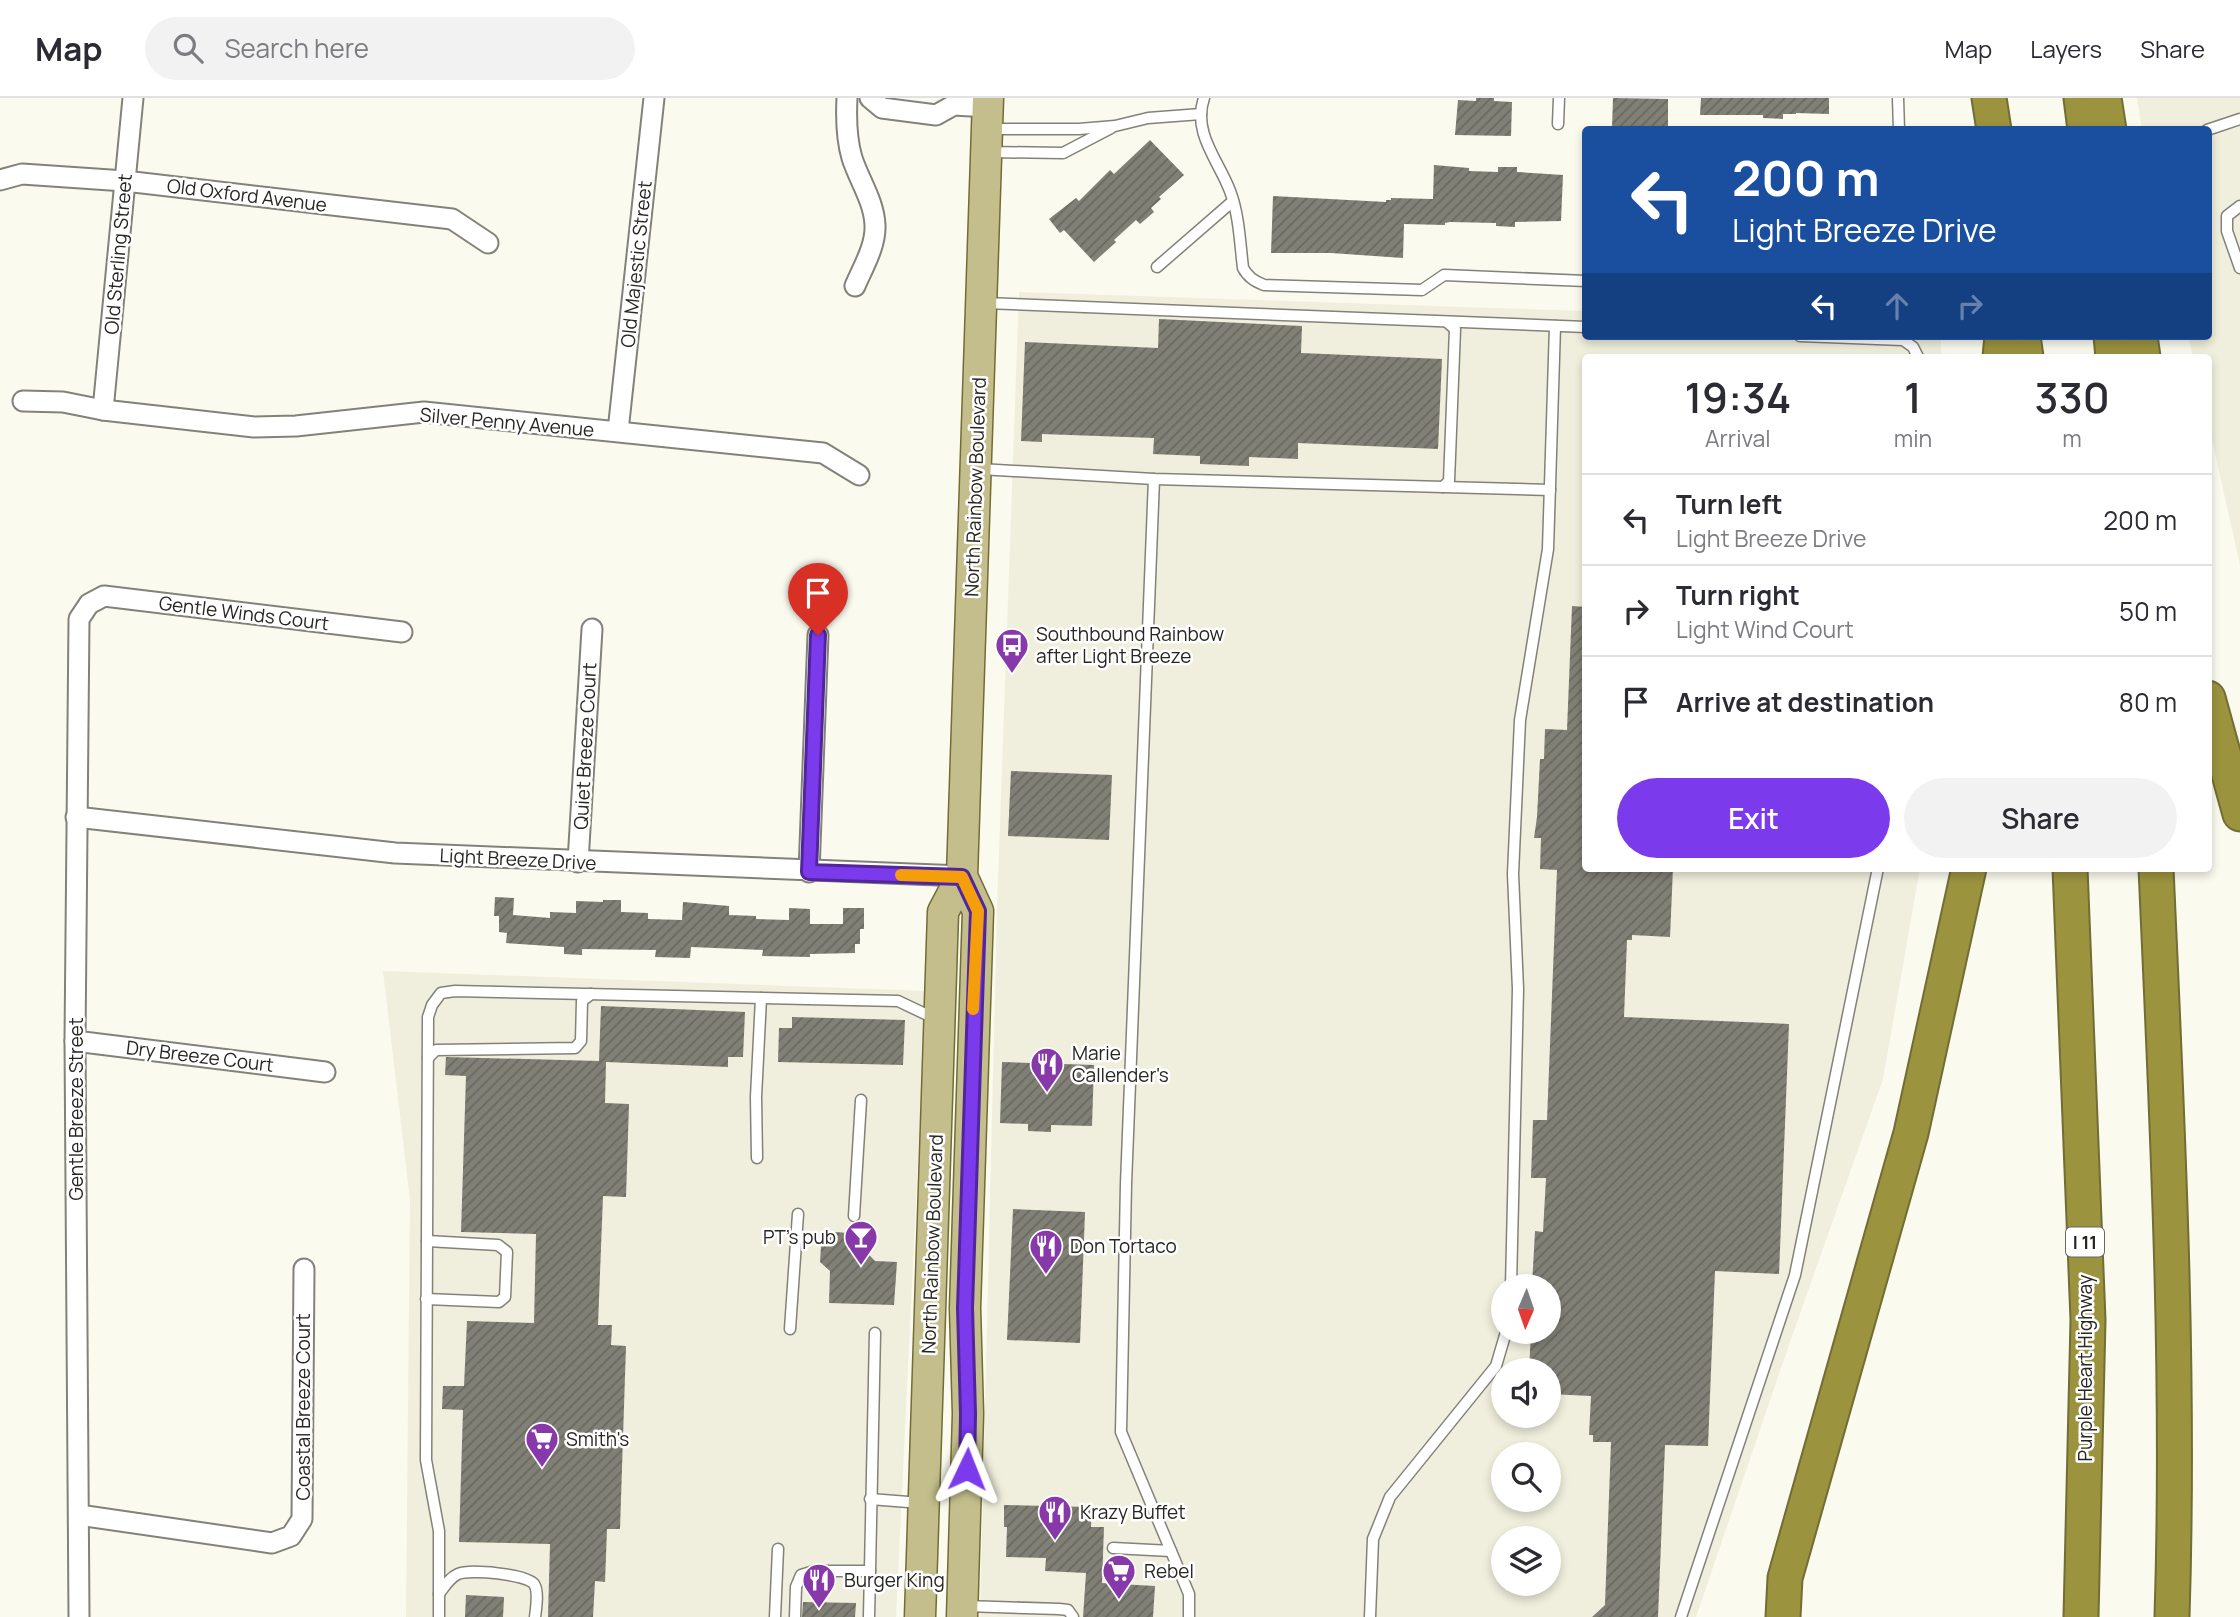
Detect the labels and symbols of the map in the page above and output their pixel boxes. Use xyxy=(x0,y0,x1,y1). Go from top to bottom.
street label: Old Oxford Avenue xyxy=(166,172,328,218)
street label: Old Sterling Street xyxy=(98,173,138,335)
street label: Old Majestic Street xyxy=(614,179,658,349)
street label: North Rainbow Boulevard xyxy=(958,377,992,597)
street label: Silver Penny Avenue xyxy=(419,401,595,443)
pin xyxy=(788,563,848,635)
street label: Gentle Winds Court xyxy=(157,590,331,636)
place label: Southbound Rainbow after Light Breeze xyxy=(1036,621,1225,669)
bus stop icon: Southbound Rainbow after Light Breeze xyxy=(993,626,1031,675)
street label: Quiet Breeze Court xyxy=(568,662,602,830)
street label: Light Breeze Drive xyxy=(439,842,597,876)
street label: Gentle Breeze Street xyxy=(63,1018,89,1200)
street label: Dry Breeze Court xyxy=(125,1034,275,1078)
place label: Marie Callender's xyxy=(1072,1040,1169,1088)
restaurant icon: Marie Callender's xyxy=(1028,1045,1066,1094)
street label: North Rainbow Boulevard xyxy=(915,1134,949,1354)
bar icon: PT's pub xyxy=(842,1218,880,1267)
place label: PT's pub xyxy=(763,1224,836,1250)
restaurant icon: Don Tortaco xyxy=(1027,1227,1065,1276)
road number: I 11 xyxy=(2066,1227,2104,1256)
place label: Don Tortaco xyxy=(1070,1233,1177,1259)
north arrow xyxy=(1491,1274,1561,1344)
street label: Purple Heart Highway xyxy=(2072,1275,2098,1461)
street label: Coastal Breeze Court xyxy=(290,1313,316,1501)
supermarket icon: Smith's xyxy=(523,1420,561,1469)
place label: Smith's xyxy=(566,1426,629,1452)
position arrow xyxy=(930,1432,1004,1506)
restaurant icon: Krazy Buffet xyxy=(1036,1493,1074,1542)
place label: Krazy Buffet xyxy=(1080,1499,1186,1525)
supermarket icon: Rebel xyxy=(1100,1552,1138,1601)
place label: Rebel xyxy=(1144,1558,1194,1584)
restaurant icon: Burger King xyxy=(800,1561,838,1610)
place label: Burger King xyxy=(844,1567,945,1593)

